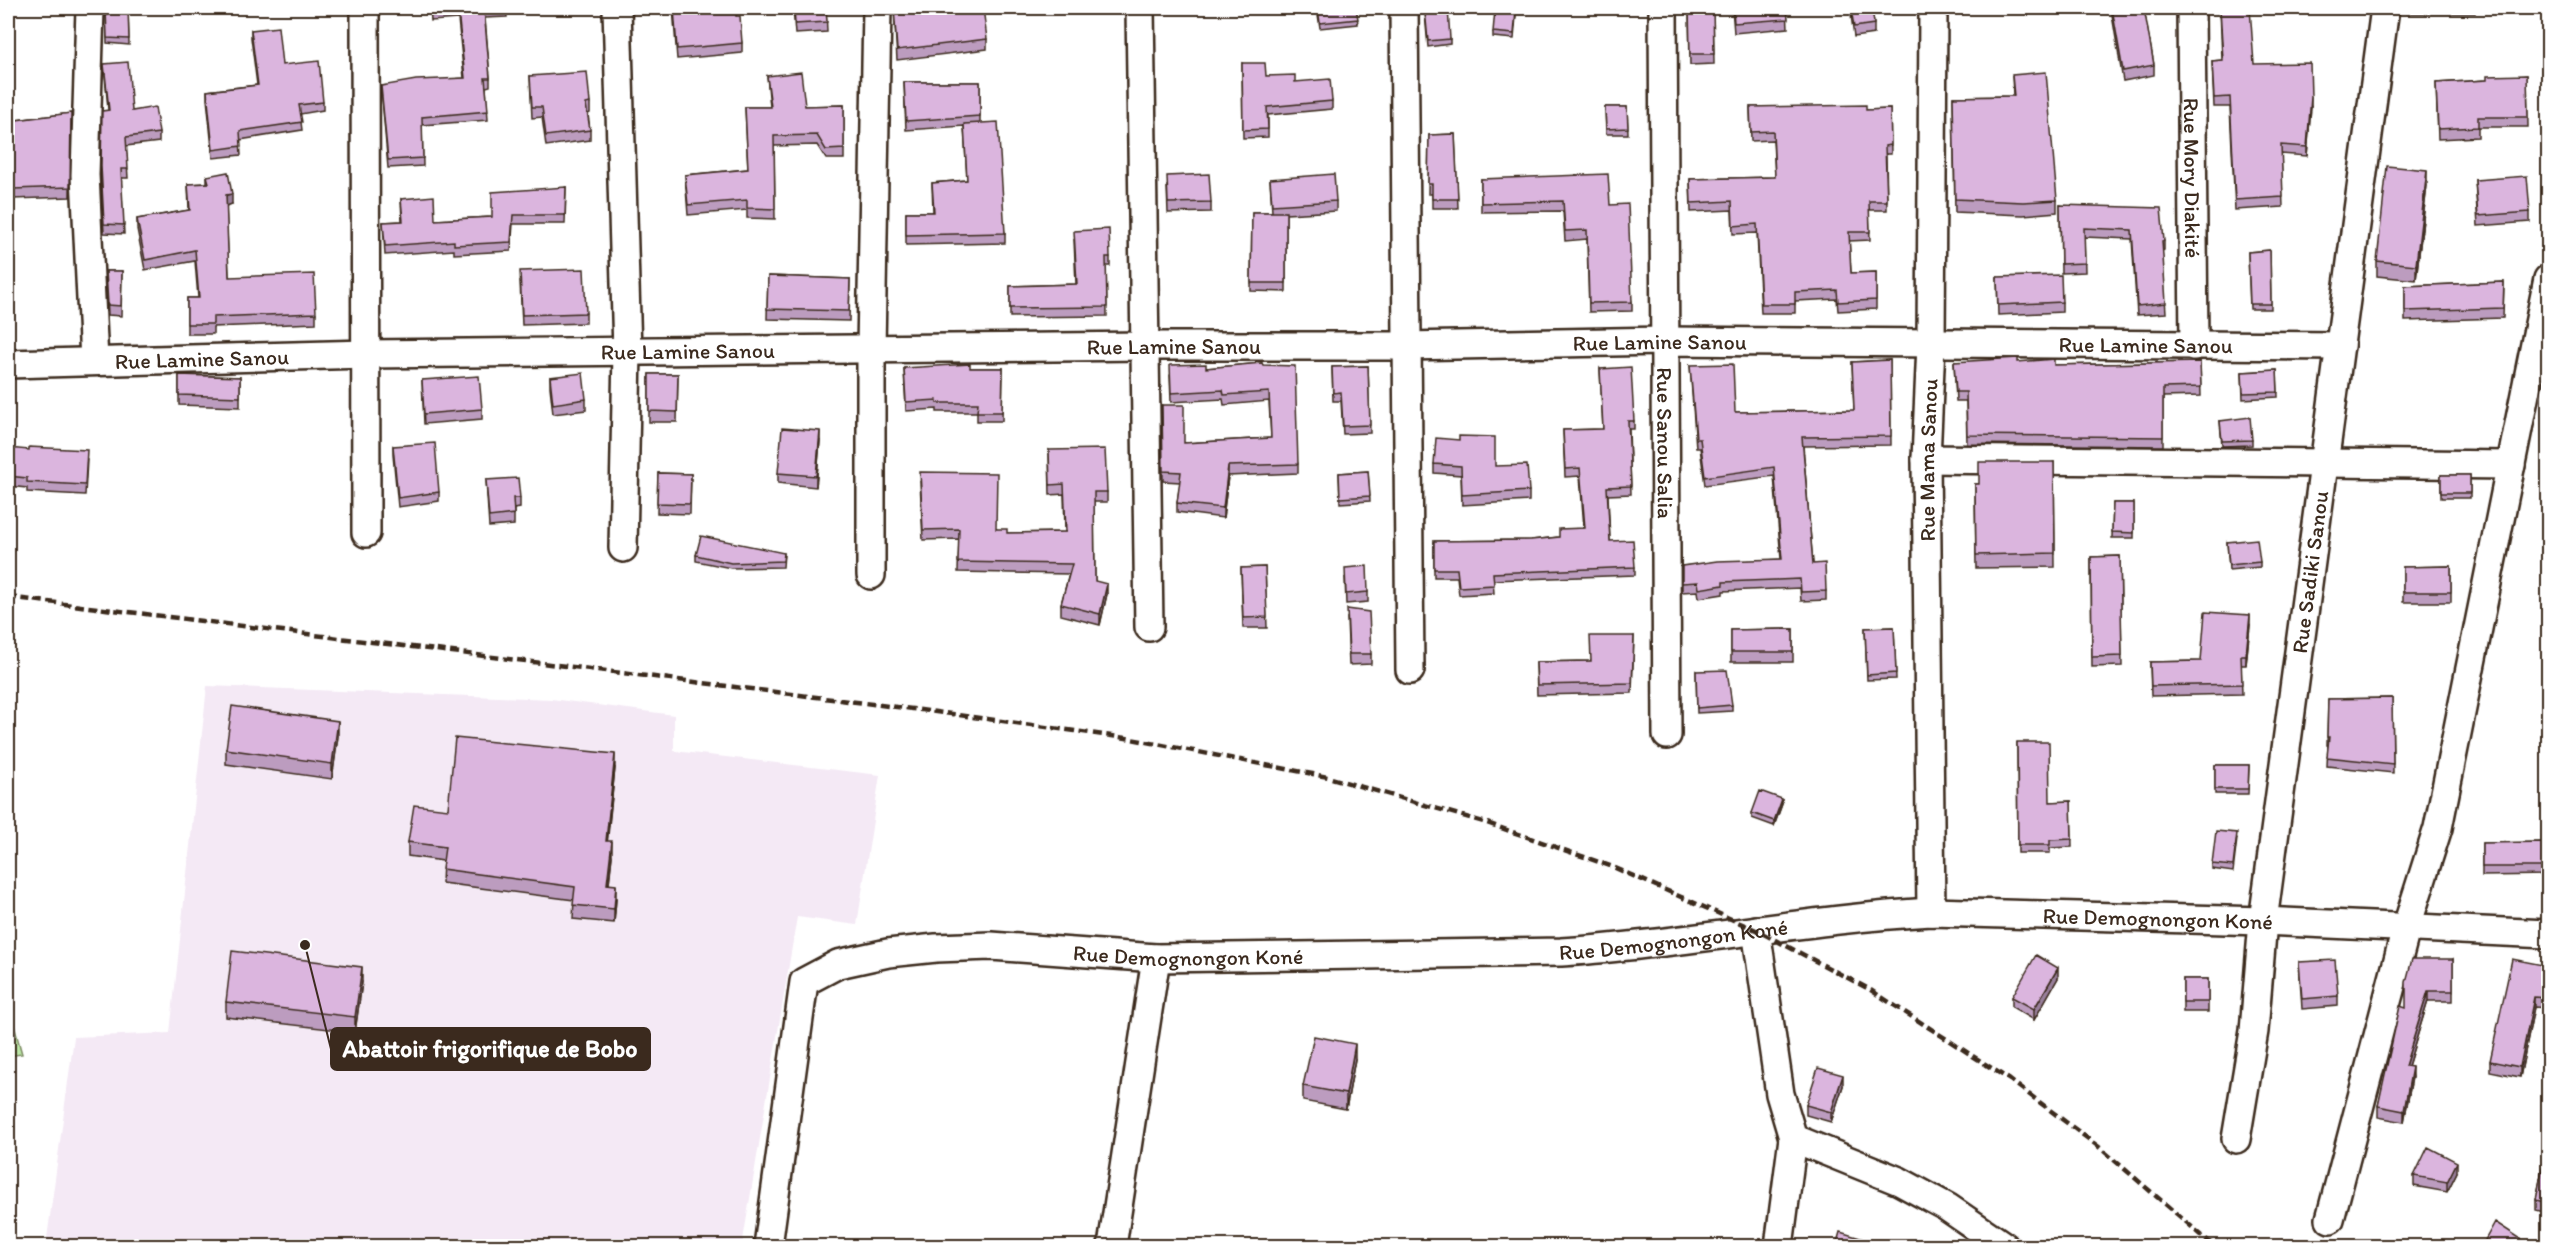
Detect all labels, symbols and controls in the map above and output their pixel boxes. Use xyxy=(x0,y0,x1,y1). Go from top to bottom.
street label: Rue Mory Diakité xyxy=(2178,98,2206,258)
street label: Rue Lamine Sanou xyxy=(1572,328,1747,357)
street label: Rue Lamine Sanou xyxy=(2059,331,2233,359)
street label: Rue Lamine Sanou xyxy=(1087,333,1261,361)
street label: Rue Lamine Sanou xyxy=(601,337,775,366)
street label: Rue Lamine Sanou xyxy=(114,343,289,375)
street label: Rue Sanou Salia xyxy=(1651,367,1679,519)
street label: Rue Mama Sanou xyxy=(1913,378,1943,542)
street label: Rue Sadiki Sanou xyxy=(2286,489,2334,655)
street label: Rue Demognongon Koné xyxy=(2042,902,2274,935)
street label: Rue Demognongon Koné xyxy=(1558,913,1790,966)
street label: Rue Demognongon Koné xyxy=(1072,939,1304,972)
callout: Abattoir frigorifique de Bobo xyxy=(331,1028,650,1070)
text: Abattoir frigorifique de Bobo xyxy=(342,1034,637,1064)

